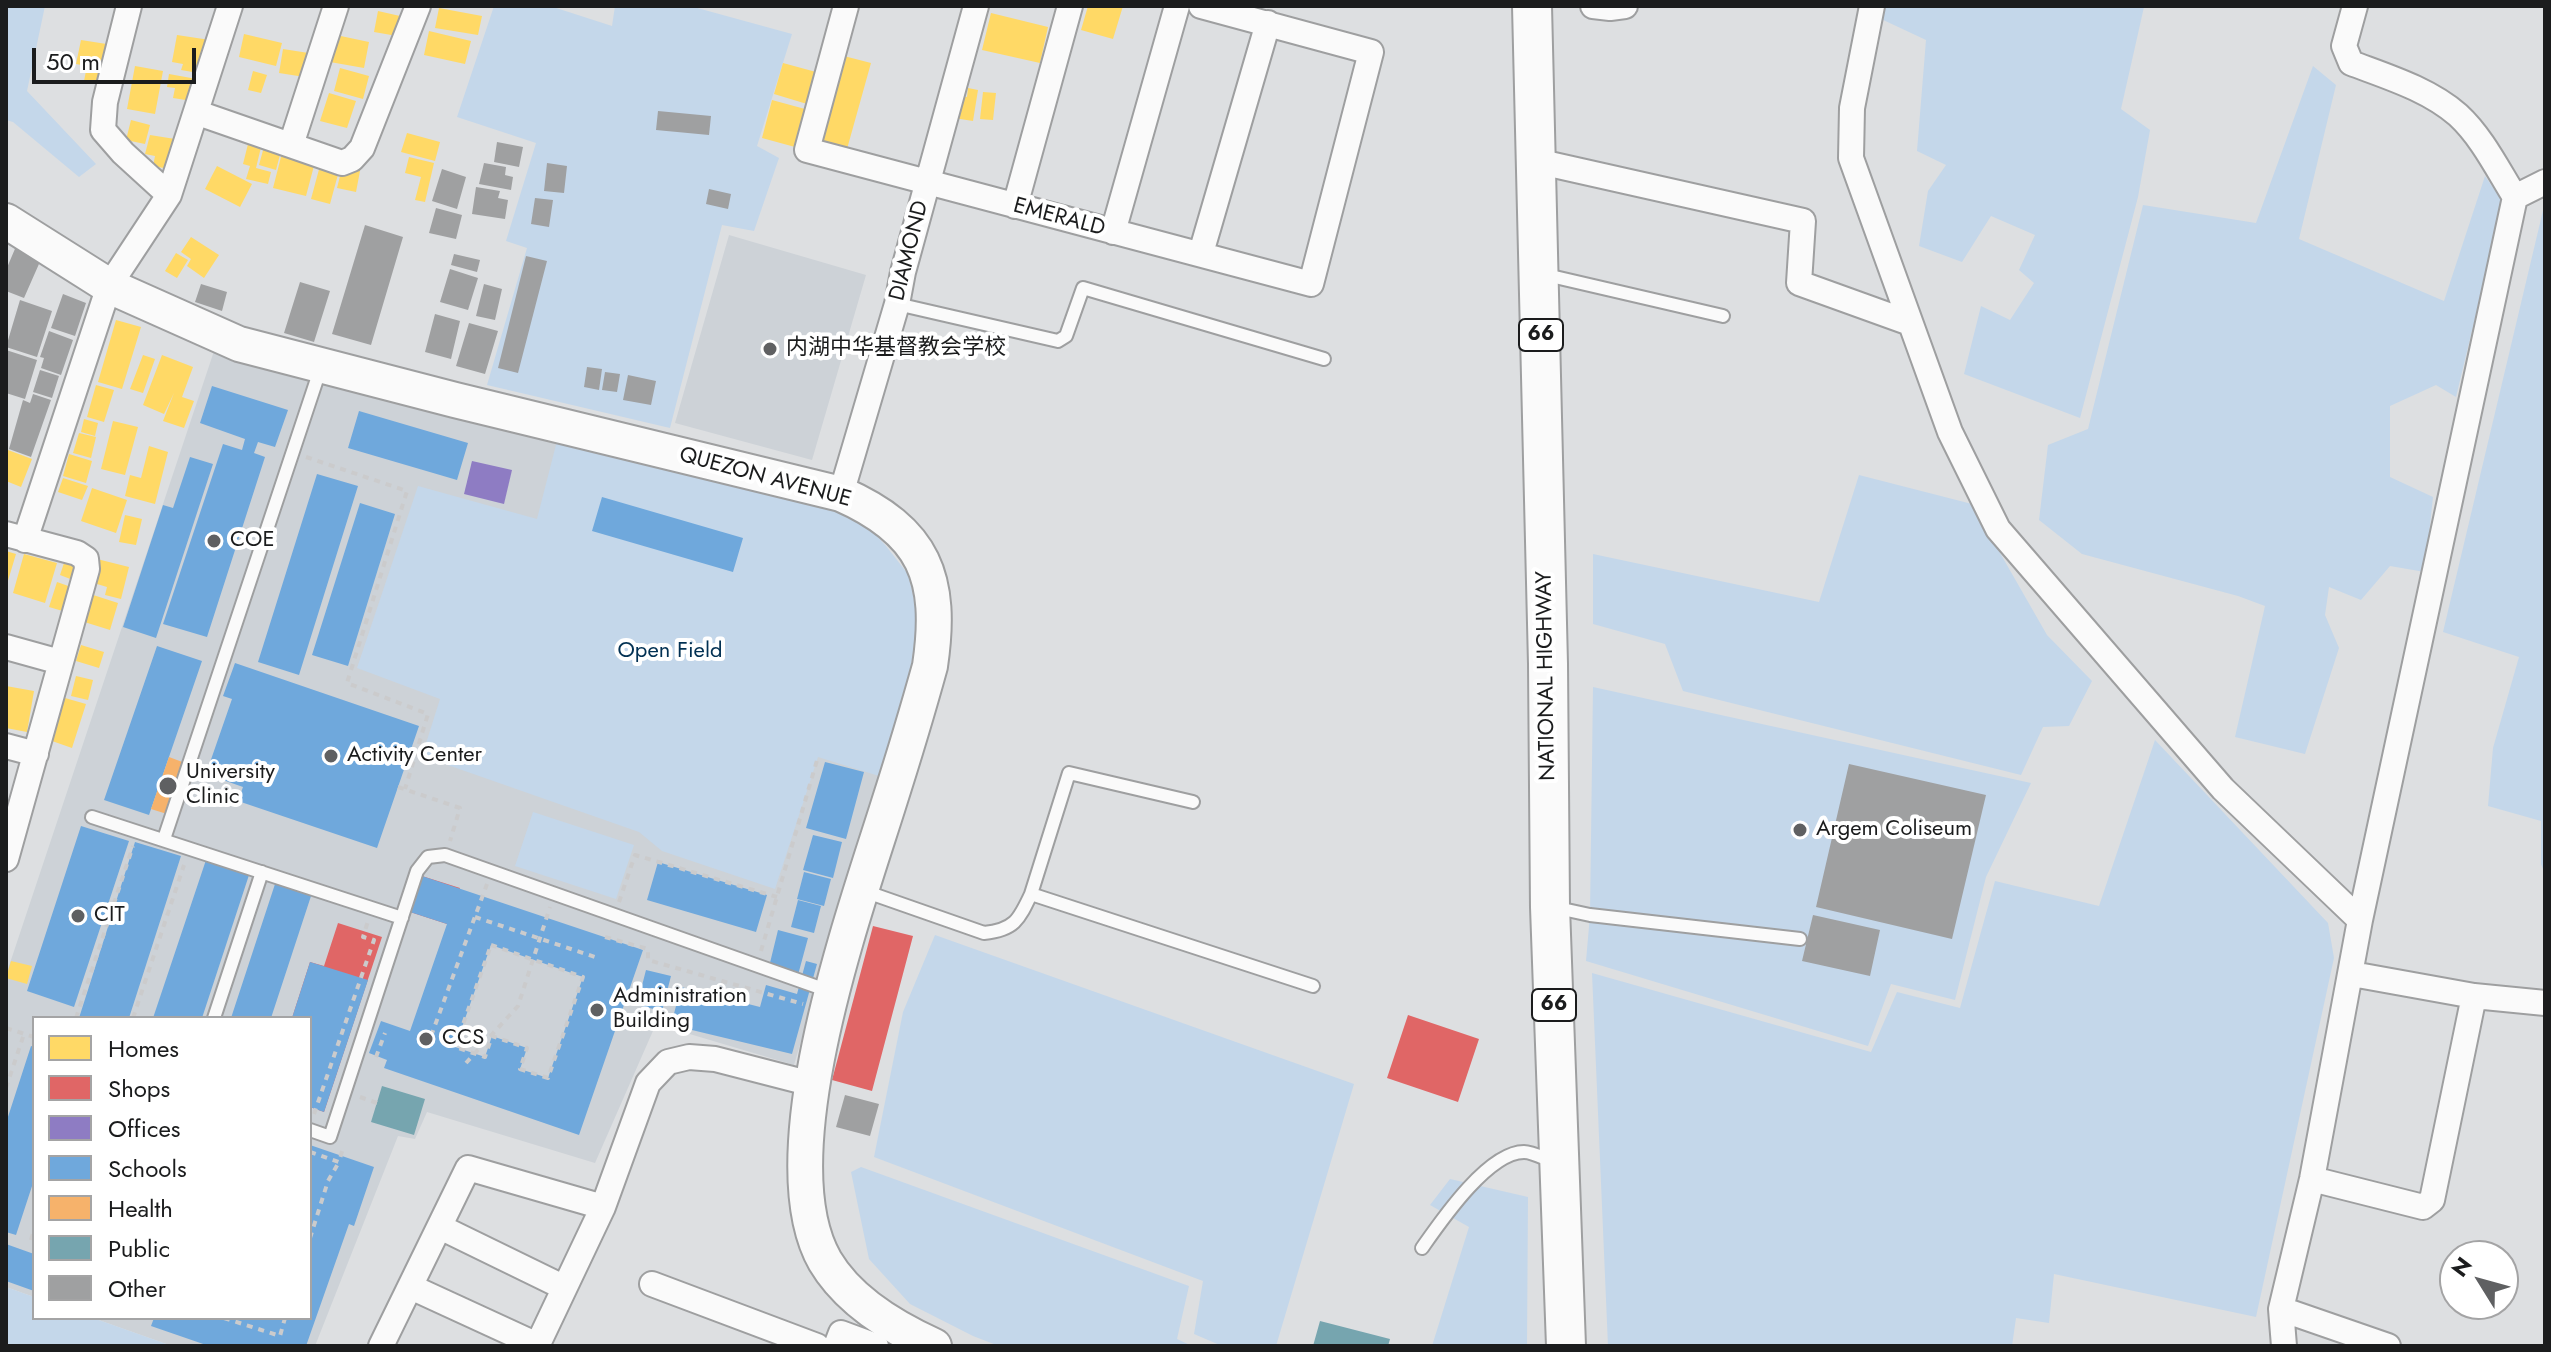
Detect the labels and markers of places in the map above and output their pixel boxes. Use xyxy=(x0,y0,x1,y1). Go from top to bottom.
place label: 内湖中华基督教会学校 xyxy=(786,336,1006,362)
marker: 内湖中华基督教会学校 xyxy=(761,340,779,358)
place label: COE xyxy=(230,528,275,554)
marker: COE xyxy=(205,532,223,550)
place label: Activity Center xyxy=(347,743,482,769)
marker: Activity Center xyxy=(322,747,340,765)
place label: University Clinic xyxy=(186,760,275,812)
marker: University Clinic xyxy=(157,775,179,797)
place label: Argem Coliseum xyxy=(1816,817,1972,843)
marker: Argem Coliseum xyxy=(1791,821,1809,839)
place label: CIT xyxy=(94,903,125,929)
marker: CIT xyxy=(69,907,87,925)
place label: Administration Building xyxy=(613,984,747,1036)
marker: Administration Building xyxy=(588,1001,606,1019)
place label: CCS xyxy=(442,1026,484,1052)
marker: CCS xyxy=(417,1030,435,1048)

